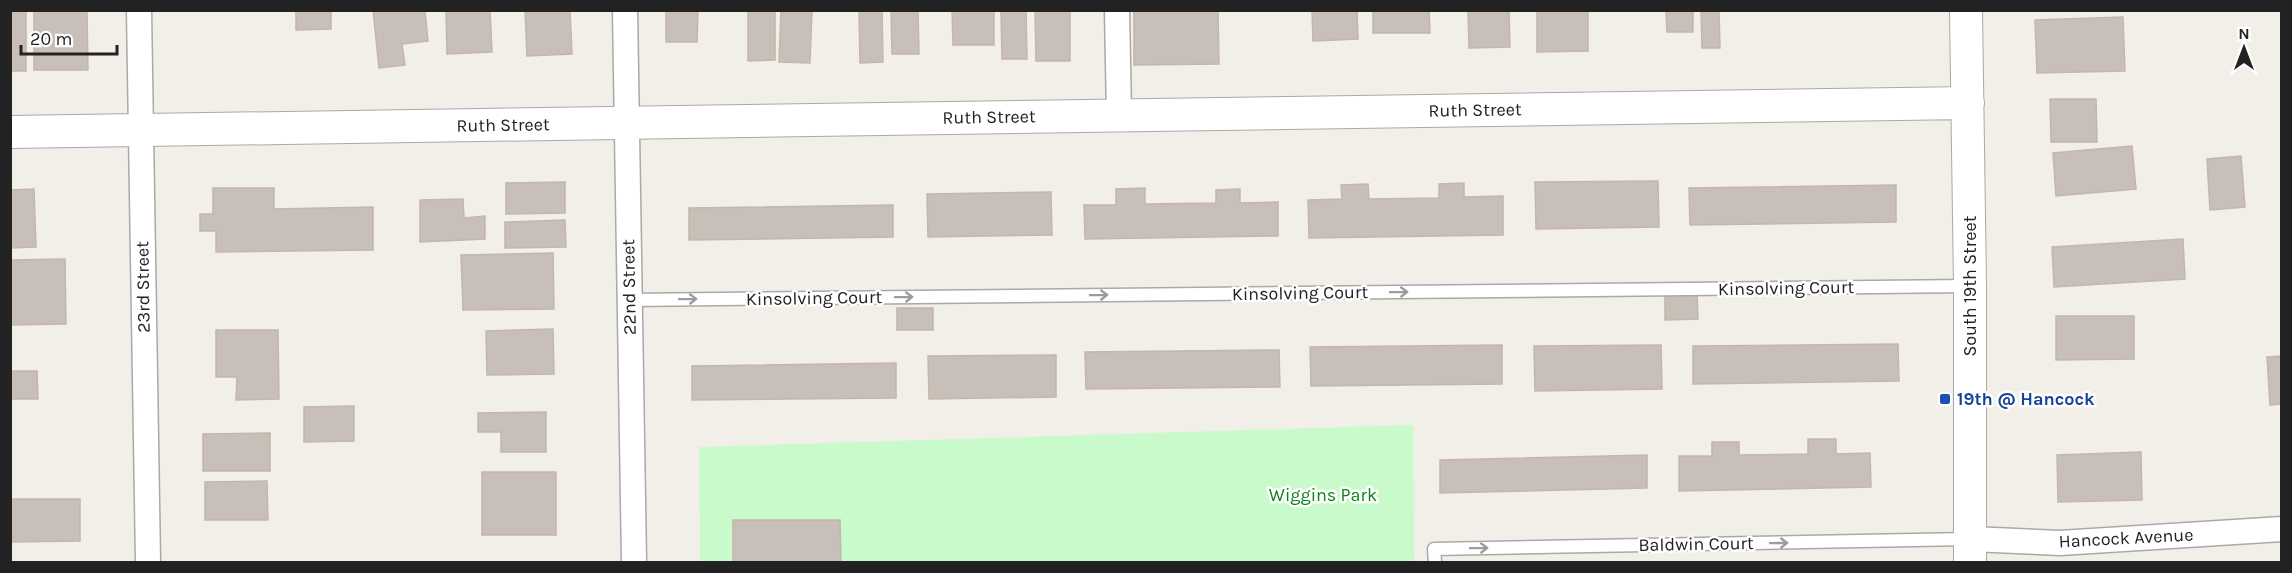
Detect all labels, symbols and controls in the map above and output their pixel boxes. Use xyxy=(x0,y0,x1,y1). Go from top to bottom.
scale bar xyxy=(21,18,117,56)
north arrow xyxy=(2214,18,2274,78)
text: N xyxy=(2238,24,2250,43)
text: 20 m xyxy=(30,28,72,50)
street label: Ruth Street xyxy=(1428,98,1522,122)
street label: Ruth Street xyxy=(942,105,1036,129)
street label: Ruth Street xyxy=(456,113,550,137)
street label: South 19th Street xyxy=(1959,215,1981,357)
street label: 22nd Street xyxy=(617,239,641,335)
street label: 23rd Street xyxy=(131,241,155,333)
street label: Kinsolving Court xyxy=(1718,276,1855,300)
street label: Kinsolving Court xyxy=(1232,281,1369,305)
street label: Kinsolving Court xyxy=(746,286,883,310)
one-way arrow xyxy=(1388,286,1408,298)
one-way arrow xyxy=(1088,289,1108,301)
one-way arrow xyxy=(893,291,913,303)
one-way arrow xyxy=(677,293,697,305)
place label: 19th @ Hancock xyxy=(1957,388,2095,410)
marker: 19th @ Hancock xyxy=(1938,392,1952,406)
park label: Wiggins Park xyxy=(1269,484,1377,506)
street label: Hancock Avenue xyxy=(2058,523,2194,553)
street label: Baldwin Court xyxy=(1638,532,1754,556)
one-way arrow xyxy=(1769,537,1789,548)
one-way arrow xyxy=(1469,542,1489,554)

